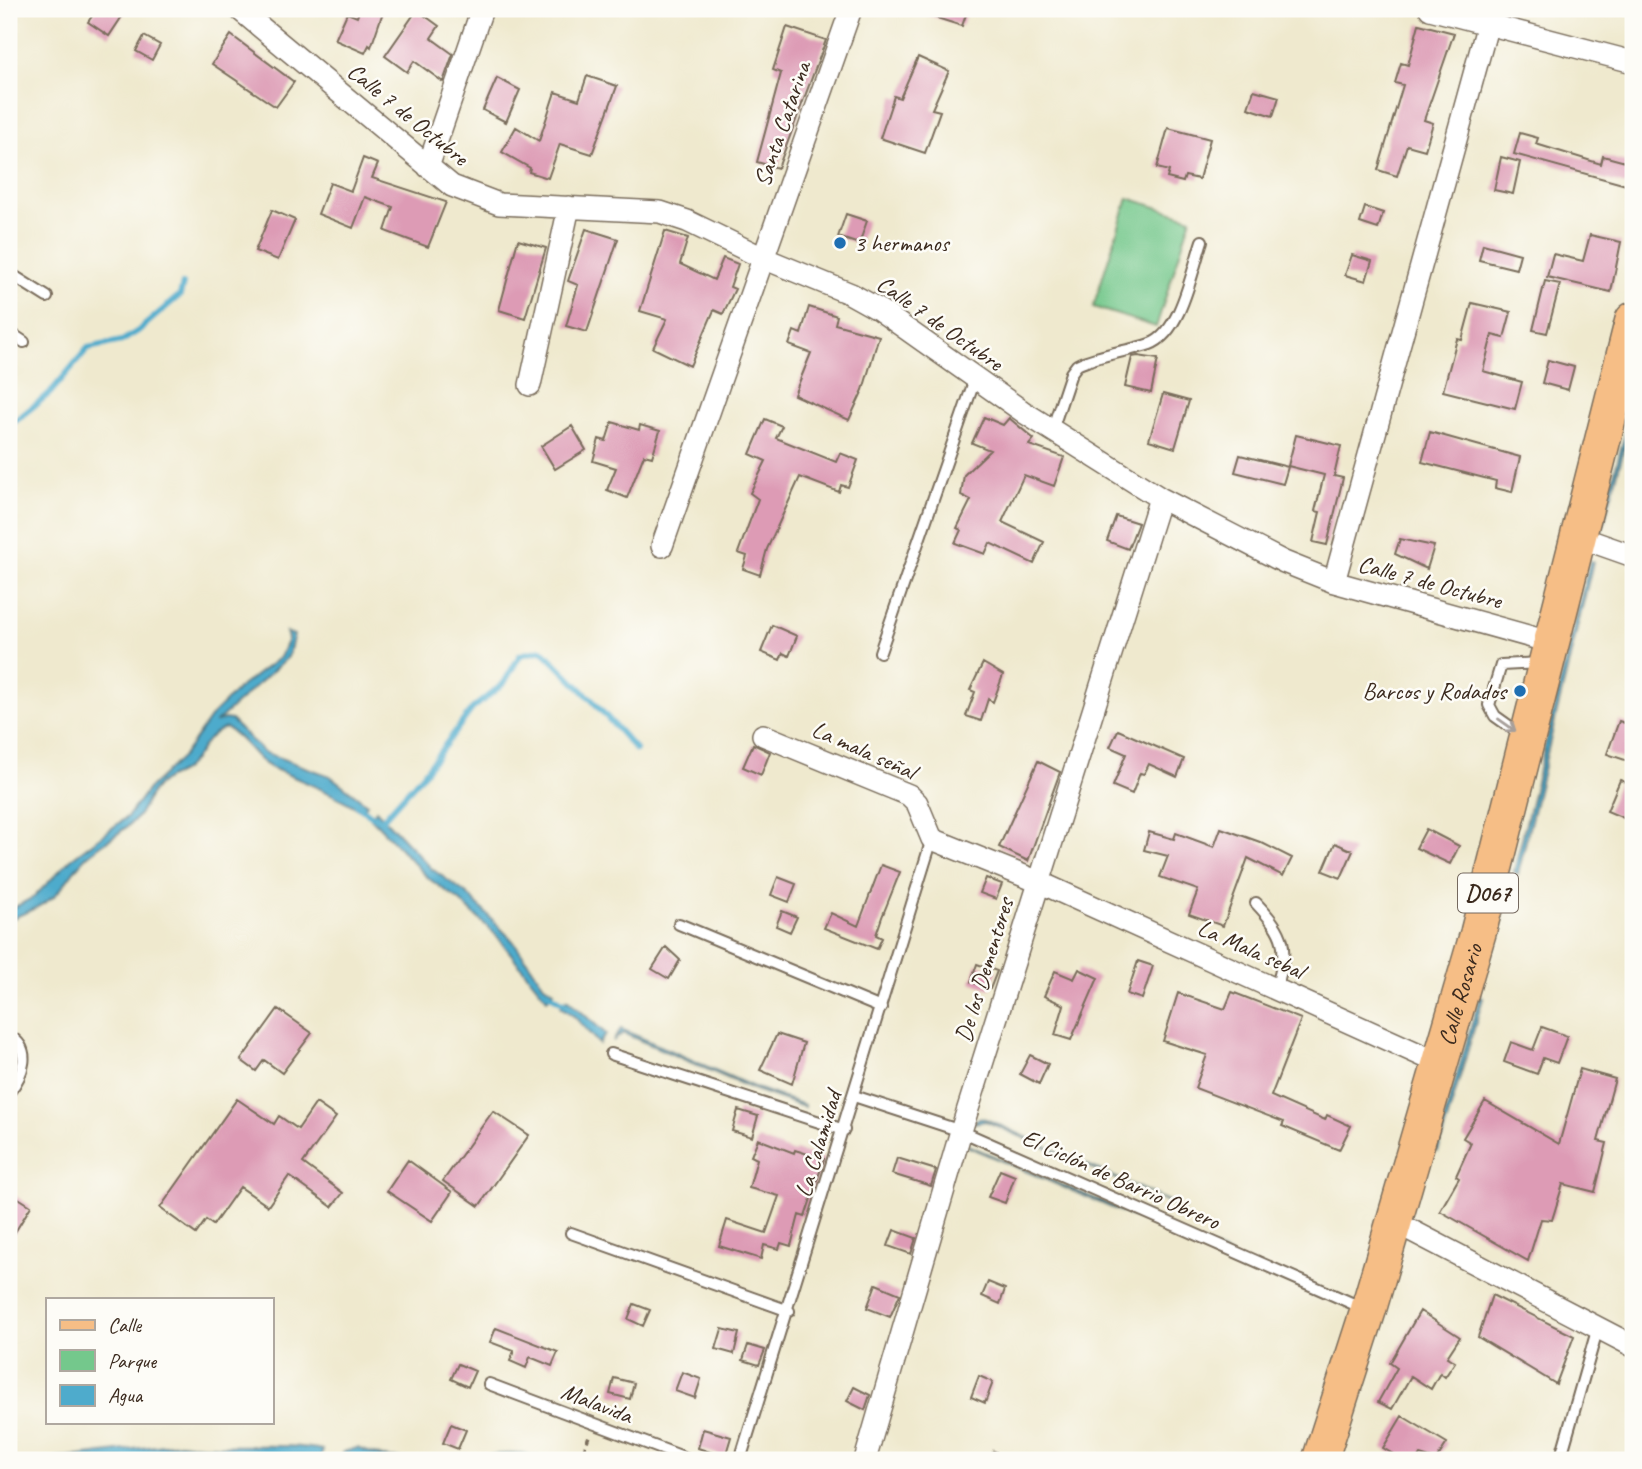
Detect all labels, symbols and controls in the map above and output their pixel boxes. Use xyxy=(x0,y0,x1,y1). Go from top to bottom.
street label: Calle 7 de Octubre xyxy=(341,56,476,173)
street label: Santa Catarina xyxy=(747,56,818,190)
place label: 3 hermanos xyxy=(854,228,951,258)
marker: 3 hermanos xyxy=(832,235,848,251)
street label: Calle 7 de Octubre xyxy=(871,268,1011,379)
street label: Calle 7 de Octubre xyxy=(1355,548,1507,616)
place label: Barcos y Rodados xyxy=(1362,676,1509,706)
marker: Barcos y Rodados xyxy=(1512,683,1528,699)
street label: La mala señal xyxy=(807,714,924,788)
one-way arrow xyxy=(1497,718,1516,732)
road number: D067 xyxy=(1458,874,1518,912)
street label: De los Dementores xyxy=(948,892,1021,1046)
street label: La Mala sebal xyxy=(1193,912,1312,987)
street label: Calle Rosario xyxy=(1431,939,1489,1049)
street label: La Calamidad xyxy=(788,1084,849,1201)
street label: El Ciclón de Barrio Obrero xyxy=(1018,1122,1226,1237)
legend xyxy=(46,1298,273,1424)
text: Calle xyxy=(108,1312,142,1338)
text: Parque xyxy=(108,1348,157,1374)
street label: Malavida xyxy=(557,1376,638,1431)
text: Agua xyxy=(108,1382,144,1408)

